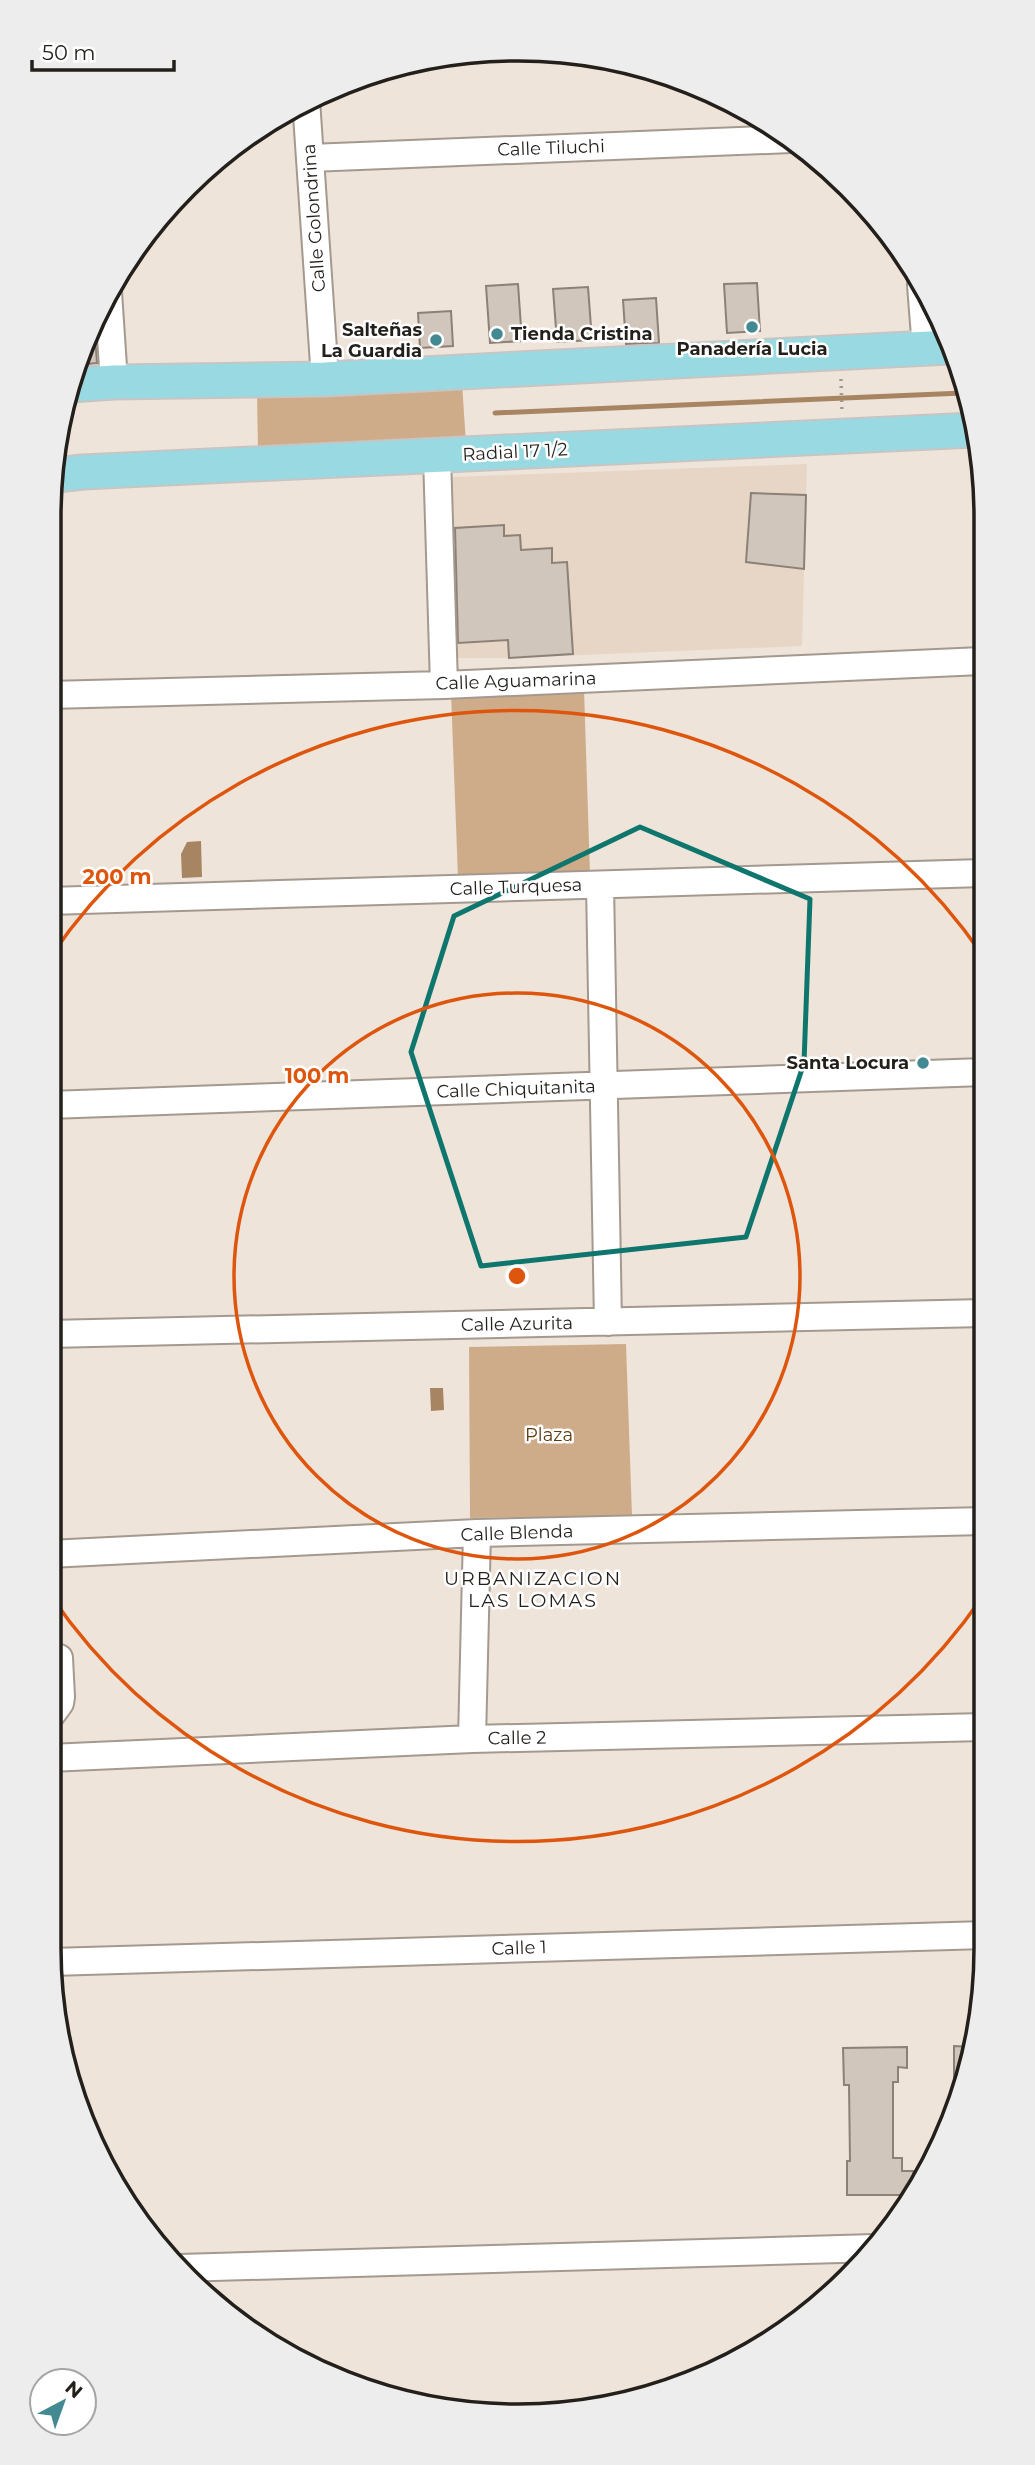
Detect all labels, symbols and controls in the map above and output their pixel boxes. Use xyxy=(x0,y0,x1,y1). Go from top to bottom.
scale bar xyxy=(32,28,173,72)
text: 50 m xyxy=(42,40,96,65)
street label: Calle Tiluchi xyxy=(497,135,605,161)
street label: Calle Golondrina xyxy=(298,143,330,293)
place label: Salteñas La Guardia xyxy=(321,319,422,362)
marker: Panadería Lucia xyxy=(744,319,760,335)
place label: Tienda Cristina xyxy=(511,323,653,345)
marker: Tienda Cristina xyxy=(489,326,505,342)
marker: Salteñas La Guardia xyxy=(428,332,444,348)
place label: Panadería Lucia xyxy=(676,338,828,360)
street label: Radial 17 1/2 xyxy=(462,438,568,466)
street label: Calle Aguamarina xyxy=(435,667,597,695)
text: 200 m xyxy=(83,864,151,889)
street label: Calle Turquesa xyxy=(450,874,582,900)
place label: Santa Locura xyxy=(787,1052,909,1074)
marker: Santa Locura xyxy=(915,1055,931,1071)
text: 100 m xyxy=(285,1063,349,1088)
street label: Calle Chiquitanita xyxy=(436,1075,596,1103)
centre of rings xyxy=(505,1264,529,1288)
street label: Calle Azurita xyxy=(461,1312,573,1336)
park label: Plaza xyxy=(525,1424,573,1446)
street label: Calle Blenda xyxy=(460,1520,574,1546)
district label: URBANIZACION LAS LOMAS xyxy=(444,1567,622,1612)
street label: Calle 2 xyxy=(487,1726,547,1750)
street label: Calle 1 xyxy=(491,1936,547,1960)
north arrow xyxy=(28,2367,98,2437)
text: N xyxy=(60,2376,87,2403)

